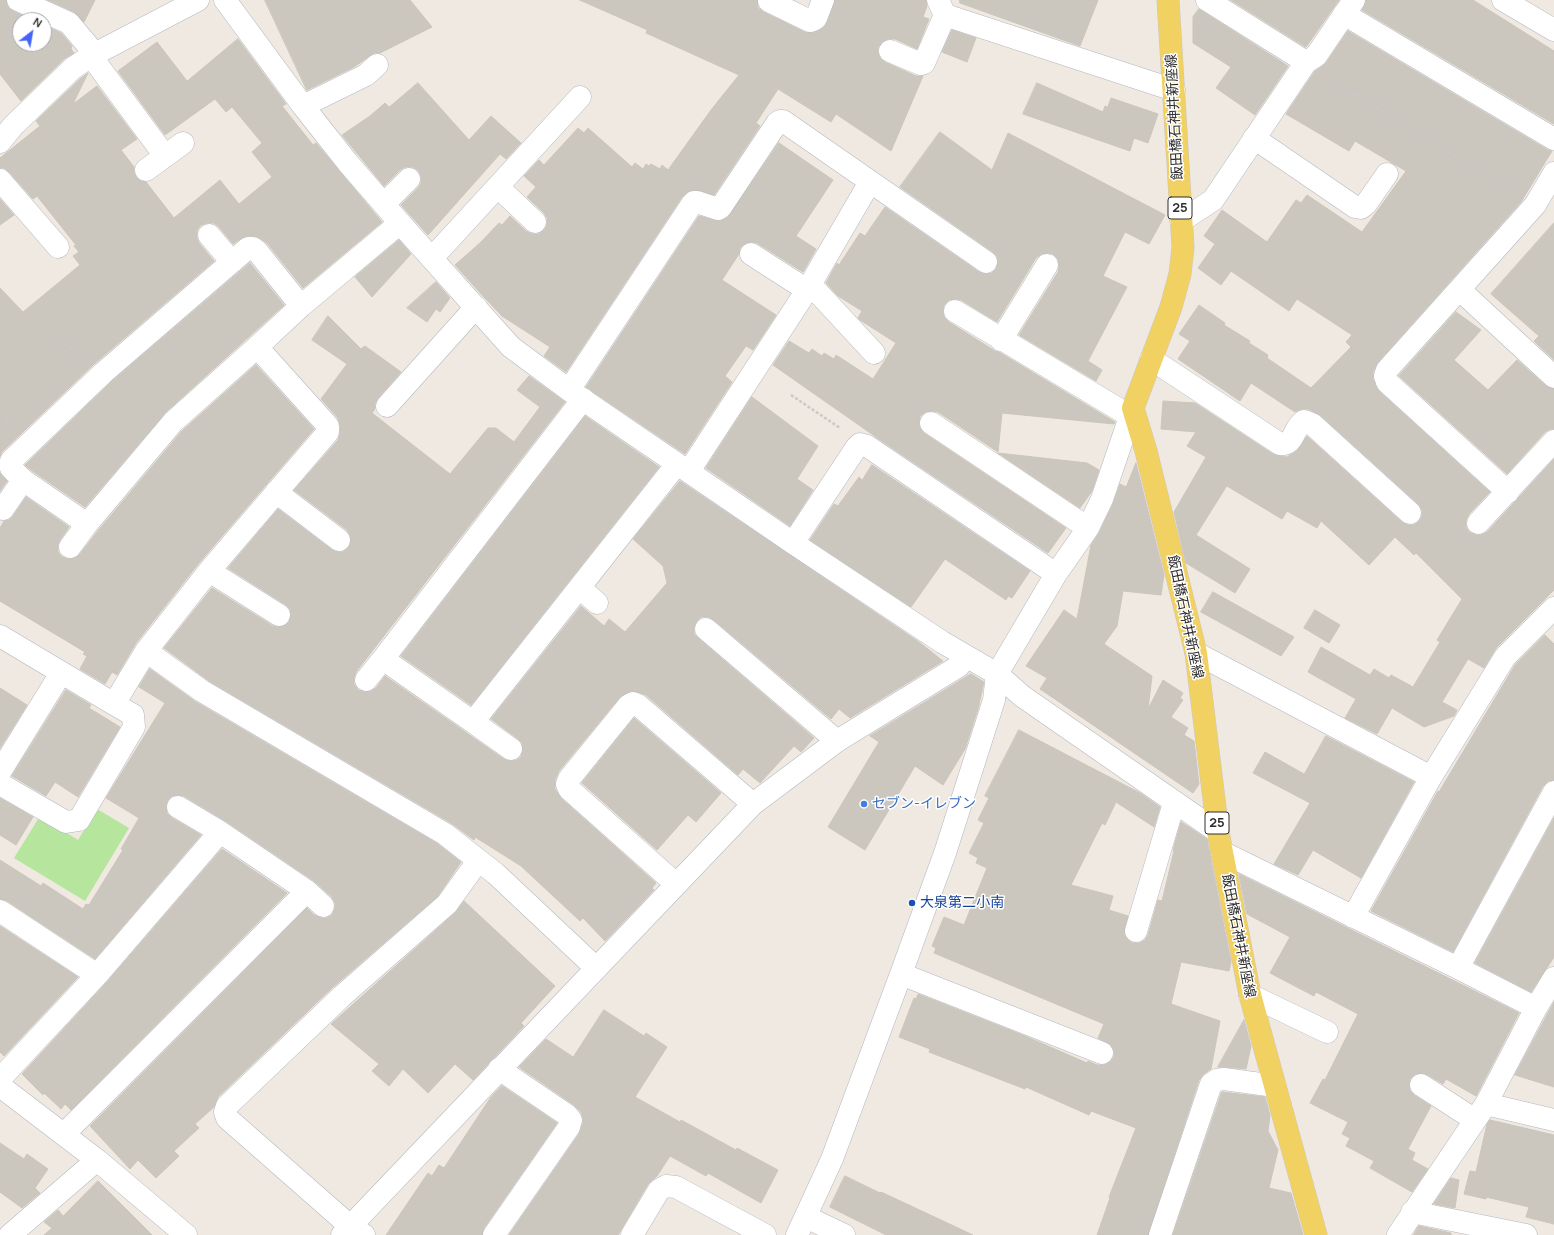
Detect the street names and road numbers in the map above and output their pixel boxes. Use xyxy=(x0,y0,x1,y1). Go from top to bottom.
street label: 飯田橋石神井新座線 xyxy=(1163,54,1187,180)
road number: 25 xyxy=(1168,197,1192,219)
street label: 飯田橋石神井新座線 xyxy=(1164,554,1206,680)
road number: 25 xyxy=(1205,812,1229,834)
street label: 飯田橋石神井新座線 xyxy=(1218,873,1258,999)

